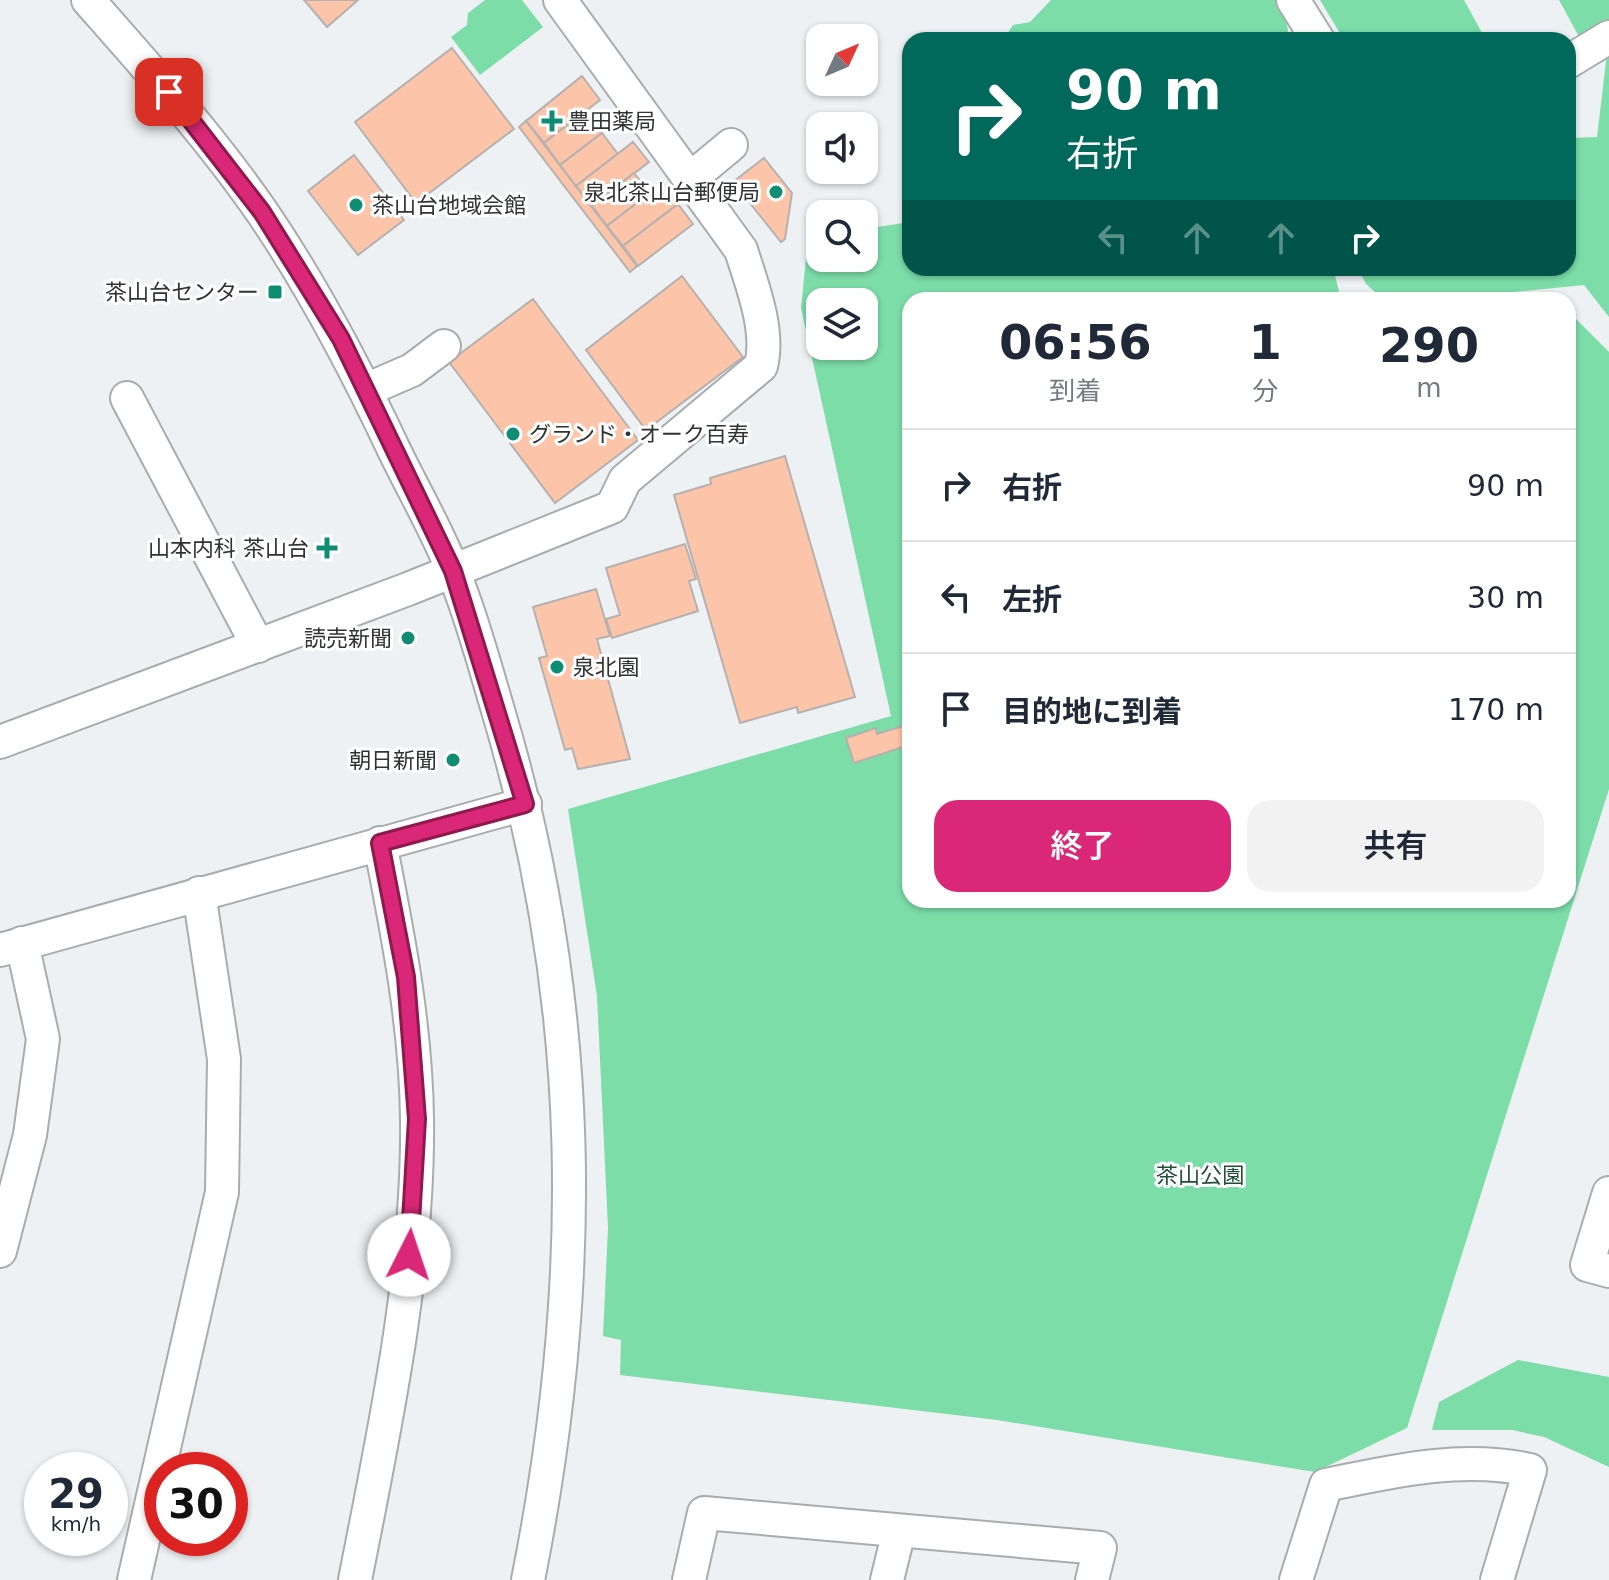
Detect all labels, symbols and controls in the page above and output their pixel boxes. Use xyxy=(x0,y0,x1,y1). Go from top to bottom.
north arrow xyxy=(806,24,878,96)
map controls xyxy=(806,24,878,360)
text: 90 m xyxy=(1066,57,1222,122)
pin xyxy=(135,58,203,126)
icon: right xyxy=(934,64,1038,168)
icon: arrive xyxy=(147,70,191,114)
place label: 豊田薬局 xyxy=(568,109,656,134)
marker: 豊田薬局 xyxy=(543,112,561,130)
button: sound xyxy=(806,112,878,184)
text: 右折 xyxy=(1066,133,1138,174)
place label: 泉北茶山台郵便局 xyxy=(584,180,760,205)
marker: 泉北茶山台郵便局 xyxy=(767,183,785,201)
place label: 茶山台地域会館 xyxy=(372,193,526,218)
marker: 茶山台地域会館 xyxy=(347,196,365,214)
button: search xyxy=(806,200,878,272)
icon: left xyxy=(1091,216,1135,260)
icon: ahead xyxy=(1175,216,1219,260)
icon: ahead xyxy=(1259,216,1303,260)
icon: right xyxy=(1343,216,1387,260)
place label: 茶山台センター xyxy=(105,280,259,305)
marker: 茶山台センター xyxy=(266,283,284,301)
button: layers xyxy=(806,288,878,360)
text: 06:56 xyxy=(999,314,1152,370)
text: 1 xyxy=(1249,314,1282,370)
text: 290 xyxy=(1379,317,1479,373)
text: m xyxy=(1416,373,1442,403)
text: 到着 xyxy=(1049,376,1101,406)
text: 分 xyxy=(1252,376,1278,406)
place label: グランド・オーク百寿 xyxy=(529,422,749,447)
marker: グランド・オーク百寿 xyxy=(504,425,522,443)
icon: right xyxy=(934,463,978,507)
text: 90 m xyxy=(1467,468,1544,503)
text: 右折 xyxy=(1002,470,1062,505)
place label: 山本内科 茶山台 xyxy=(148,536,309,561)
marker: 山本内科 茶山台 xyxy=(316,537,338,559)
icon: left xyxy=(934,575,978,619)
text: 30 m xyxy=(1467,580,1544,615)
text: 左折 xyxy=(1002,582,1062,617)
place label: 読売新聞 xyxy=(304,626,392,651)
marker: 読売新聞 xyxy=(399,629,417,647)
place label: 泉北園 xyxy=(573,655,639,680)
marker: 泉北園 xyxy=(548,658,566,676)
icon: arrive xyxy=(934,687,978,731)
text: 170 m xyxy=(1448,692,1544,727)
text: 目的地に到着 xyxy=(1002,694,1182,729)
place label: 朝日新聞 xyxy=(349,748,437,773)
marker: 朝日新聞 xyxy=(444,751,462,769)
button: 終了 xyxy=(934,800,1231,892)
button: 共有 xyxy=(1247,800,1544,892)
park label: 茶山公園 xyxy=(1156,1163,1244,1188)
position arrow xyxy=(367,1213,451,1297)
speed limit sign: 30 xyxy=(144,1452,248,1556)
text: 29 xyxy=(48,1471,104,1517)
text: km/h xyxy=(51,1512,101,1536)

